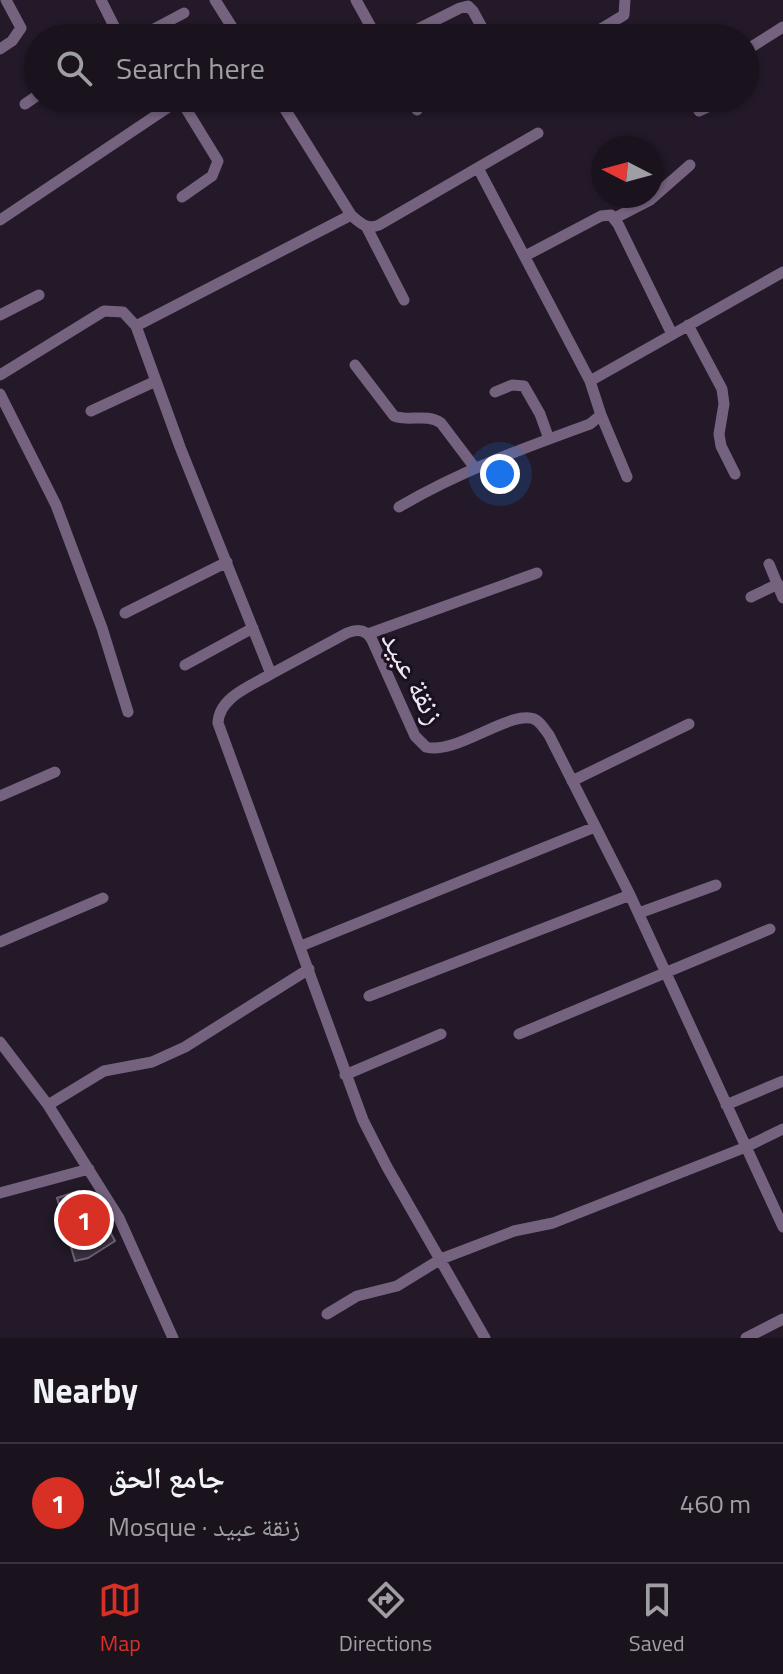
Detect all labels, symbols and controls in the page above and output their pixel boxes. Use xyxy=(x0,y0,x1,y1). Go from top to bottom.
search box xyxy=(24,24,759,112)
text: Search here xyxy=(116,45,265,91)
icon: search xyxy=(52,46,96,90)
north arrow xyxy=(591,136,663,208)
your location xyxy=(480,454,520,494)
street label: زنقة عبيد xyxy=(370,622,458,732)
pin: 1 xyxy=(58,1190,110,1250)
text: Nearby xyxy=(32,1364,138,1416)
text: جامع الحق xyxy=(108,1454,225,1500)
text: 1 xyxy=(51,1484,65,1523)
text: 460 m xyxy=(680,1484,751,1523)
text: Mosque · زنقة عبيد xyxy=(108,1507,300,1546)
tab: Map xyxy=(98,1578,142,1660)
tab: Directions xyxy=(339,1578,432,1660)
tab: Saved xyxy=(629,1578,685,1660)

